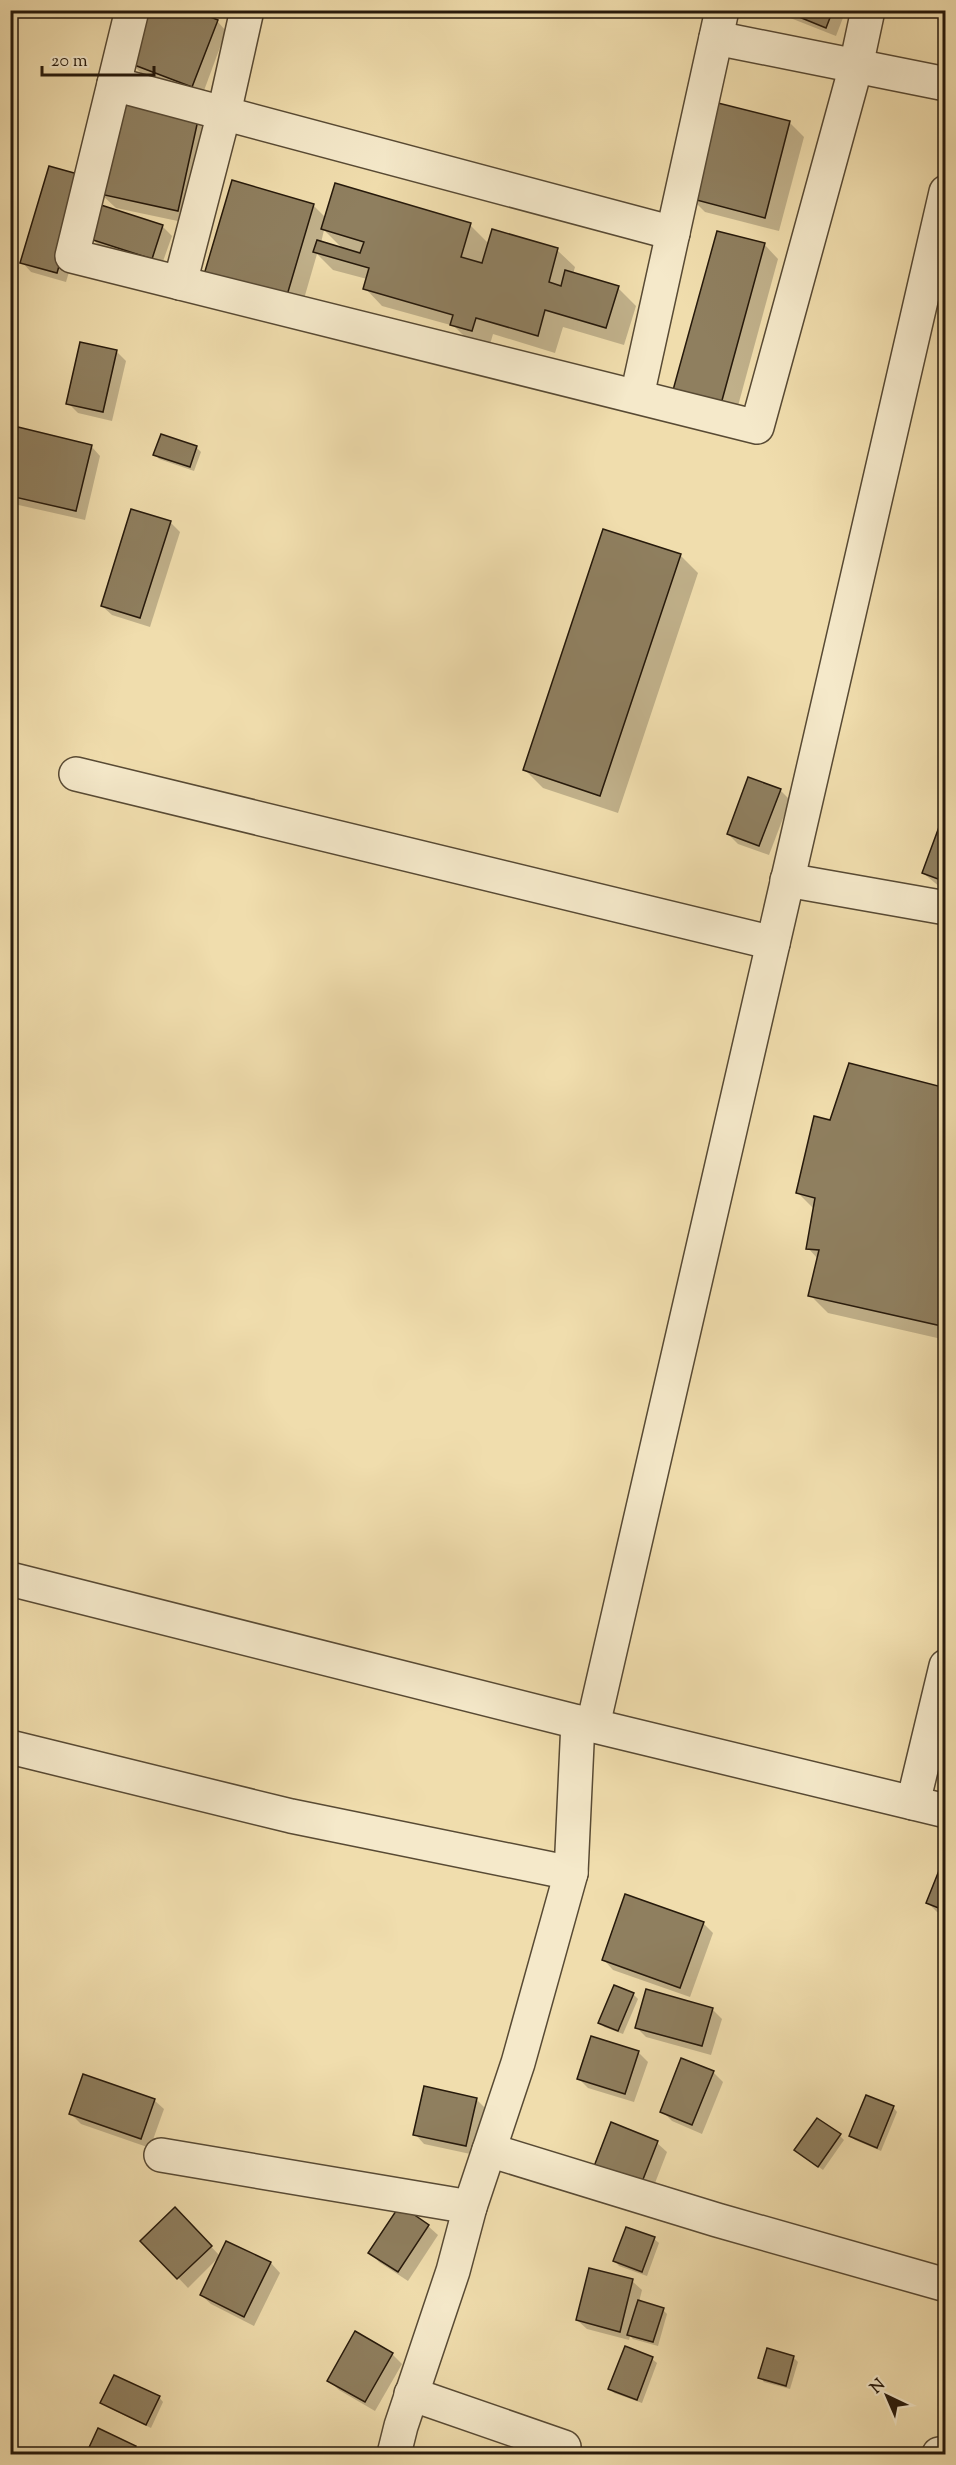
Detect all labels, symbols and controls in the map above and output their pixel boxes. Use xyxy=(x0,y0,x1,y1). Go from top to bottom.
scale bar xyxy=(42,39,154,77)
text: 20 m xyxy=(51,49,88,75)
north arrow xyxy=(857,2366,917,2426)
text: N xyxy=(866,2374,891,2400)

